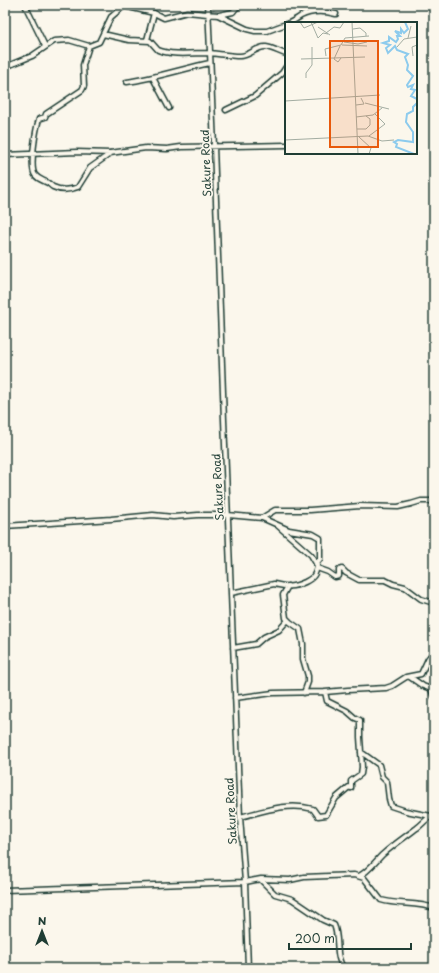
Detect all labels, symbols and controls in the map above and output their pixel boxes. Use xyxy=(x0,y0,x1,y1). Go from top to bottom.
inset map xyxy=(285,22,417,154)
street label: Sakure Road xyxy=(196,129,215,197)
street label: Sakure Road xyxy=(207,453,228,521)
street label: Sakure Road xyxy=(220,777,241,845)
north arrow xyxy=(22,911,62,951)
text: N xyxy=(38,912,47,929)
scale bar xyxy=(289,925,411,951)
text: 200 m xyxy=(295,929,335,947)

